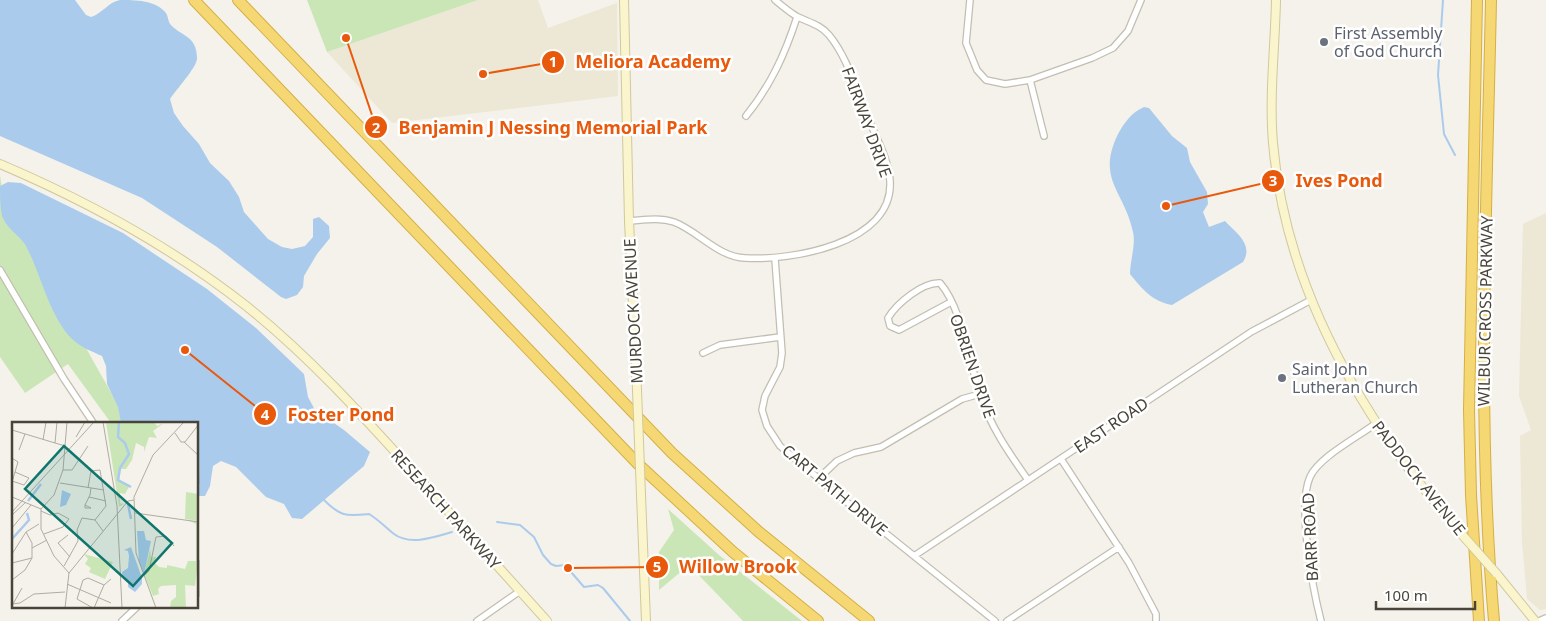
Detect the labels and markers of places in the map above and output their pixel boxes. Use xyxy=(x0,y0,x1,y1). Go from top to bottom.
place label: First Assembly of God Church xyxy=(1334,22,1443,62)
marker: First Assembly of God Church xyxy=(1318,36,1330,48)
callout: Meliora Academy xyxy=(541,45,741,78)
callout: Benjamin J Nessing Memorial Park xyxy=(364,111,718,144)
callout: Ives Pond xyxy=(1261,165,1393,198)
place label: Saint John Lutheran Church xyxy=(1292,358,1418,398)
marker: Saint John Lutheran Church xyxy=(1276,372,1288,384)
callout: Foster Pond xyxy=(252,398,404,431)
callout: Willow Brook xyxy=(644,550,807,583)

